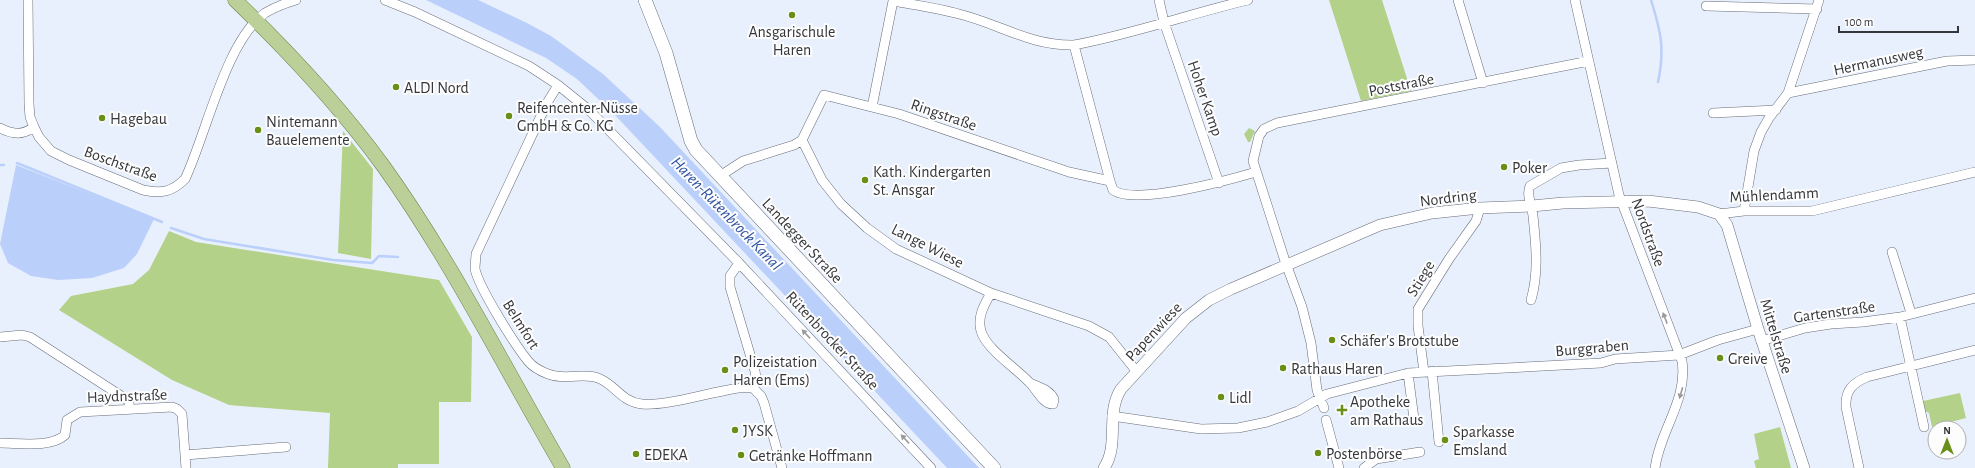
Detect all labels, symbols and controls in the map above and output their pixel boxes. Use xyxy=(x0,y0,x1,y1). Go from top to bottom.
scale bar xyxy=(1839,8,1958,34)
marker: Ansgarischule Haren xyxy=(787,10,797,20)
text: 100 m xyxy=(1845,16,1873,28)
place label: Ansgarischule Haren xyxy=(748,24,836,58)
street label: Hermanusweg xyxy=(1832,44,1925,78)
street label: Hoher Kamp xyxy=(1185,58,1225,138)
street label: Poststraße xyxy=(1367,71,1435,99)
place label: ALDI Nord xyxy=(404,80,469,96)
marker: ALDI Nord xyxy=(391,82,401,92)
street label: Ringstraße xyxy=(909,96,979,134)
place label: Reifencenter-Nüsse GmbH & Co. KG xyxy=(517,100,638,134)
place label: Hagebau xyxy=(110,111,167,127)
marker: Reifencenter-Nüsse GmbH & Co. KG xyxy=(504,111,514,121)
marker: Hagebau xyxy=(97,113,107,123)
place label: Nintemann Bauelemente xyxy=(266,114,350,148)
marker: Nintemann Bauelemente xyxy=(253,125,263,135)
street label: Boschstraße xyxy=(82,143,159,185)
water label: Haren-Rütenbrock Kanal xyxy=(668,153,785,274)
place label: Poker xyxy=(1512,160,1548,176)
marker: Poker xyxy=(1499,162,1509,172)
place label: Kath. Kindergarten St. Ansgar xyxy=(873,164,991,198)
marker: Kath. Kindergarten St. Ansgar xyxy=(860,175,870,185)
street label: Mühlendamm xyxy=(1729,185,1819,205)
street label: Nordring xyxy=(1419,187,1478,209)
street label: Landegger Straße xyxy=(759,195,846,286)
street label: Nordstraße xyxy=(1628,196,1668,269)
street label: Lange Wiese xyxy=(889,221,966,271)
street label: Stiege xyxy=(1404,258,1438,299)
street label: Rütenbrocker Straße xyxy=(783,288,882,393)
street label: Belmfort xyxy=(500,297,542,352)
street label: Mittelstraße xyxy=(1757,297,1795,376)
street label: Gartenstraße xyxy=(1792,298,1876,326)
street label: Papenwiese xyxy=(1123,299,1185,364)
one-way arrow xyxy=(1662,312,1668,324)
one-way arrow xyxy=(802,329,811,339)
place label: Schäfer's Brotstube xyxy=(1340,333,1459,349)
marker: Schäfer's Brotstube xyxy=(1327,335,1337,345)
street label: Burggraben xyxy=(1555,337,1629,359)
place label: Greive xyxy=(1728,351,1768,367)
marker: Greive xyxy=(1715,353,1725,363)
place label: Polizeistation Haren (Ems) xyxy=(733,354,817,388)
place label: Rathaus Haren xyxy=(1291,361,1383,377)
marker: Rathaus Haren xyxy=(1278,363,1288,373)
marker: Polizeistation Haren (Ems) xyxy=(720,365,730,375)
street label: Haydnstraße xyxy=(86,387,168,406)
one-way arrow xyxy=(1678,387,1684,399)
place label: Lidl xyxy=(1229,390,1252,406)
marker: Lidl xyxy=(1216,392,1226,402)
place label: Apotheke am Rathaus xyxy=(1350,394,1424,428)
marker: Apotheke am Rathaus xyxy=(1337,405,1347,415)
north arrow xyxy=(1927,420,1967,460)
place label: JYSK xyxy=(743,423,773,439)
place label: Sparkasse Emsland xyxy=(1453,424,1515,458)
marker: JYSK xyxy=(730,425,740,435)
text: N xyxy=(1943,425,1951,436)
one-way arrow xyxy=(900,434,910,444)
marker: Sparkasse Emsland xyxy=(1440,435,1450,445)
place label: Postenbörse xyxy=(1326,446,1402,462)
place label: EDEKA xyxy=(644,447,688,463)
place label: Getränke Hoffmann xyxy=(749,448,873,464)
marker: Postenbörse xyxy=(1313,448,1323,458)
marker: EDEKA xyxy=(631,449,641,459)
marker: Getränke Hoffmann xyxy=(736,450,746,460)

